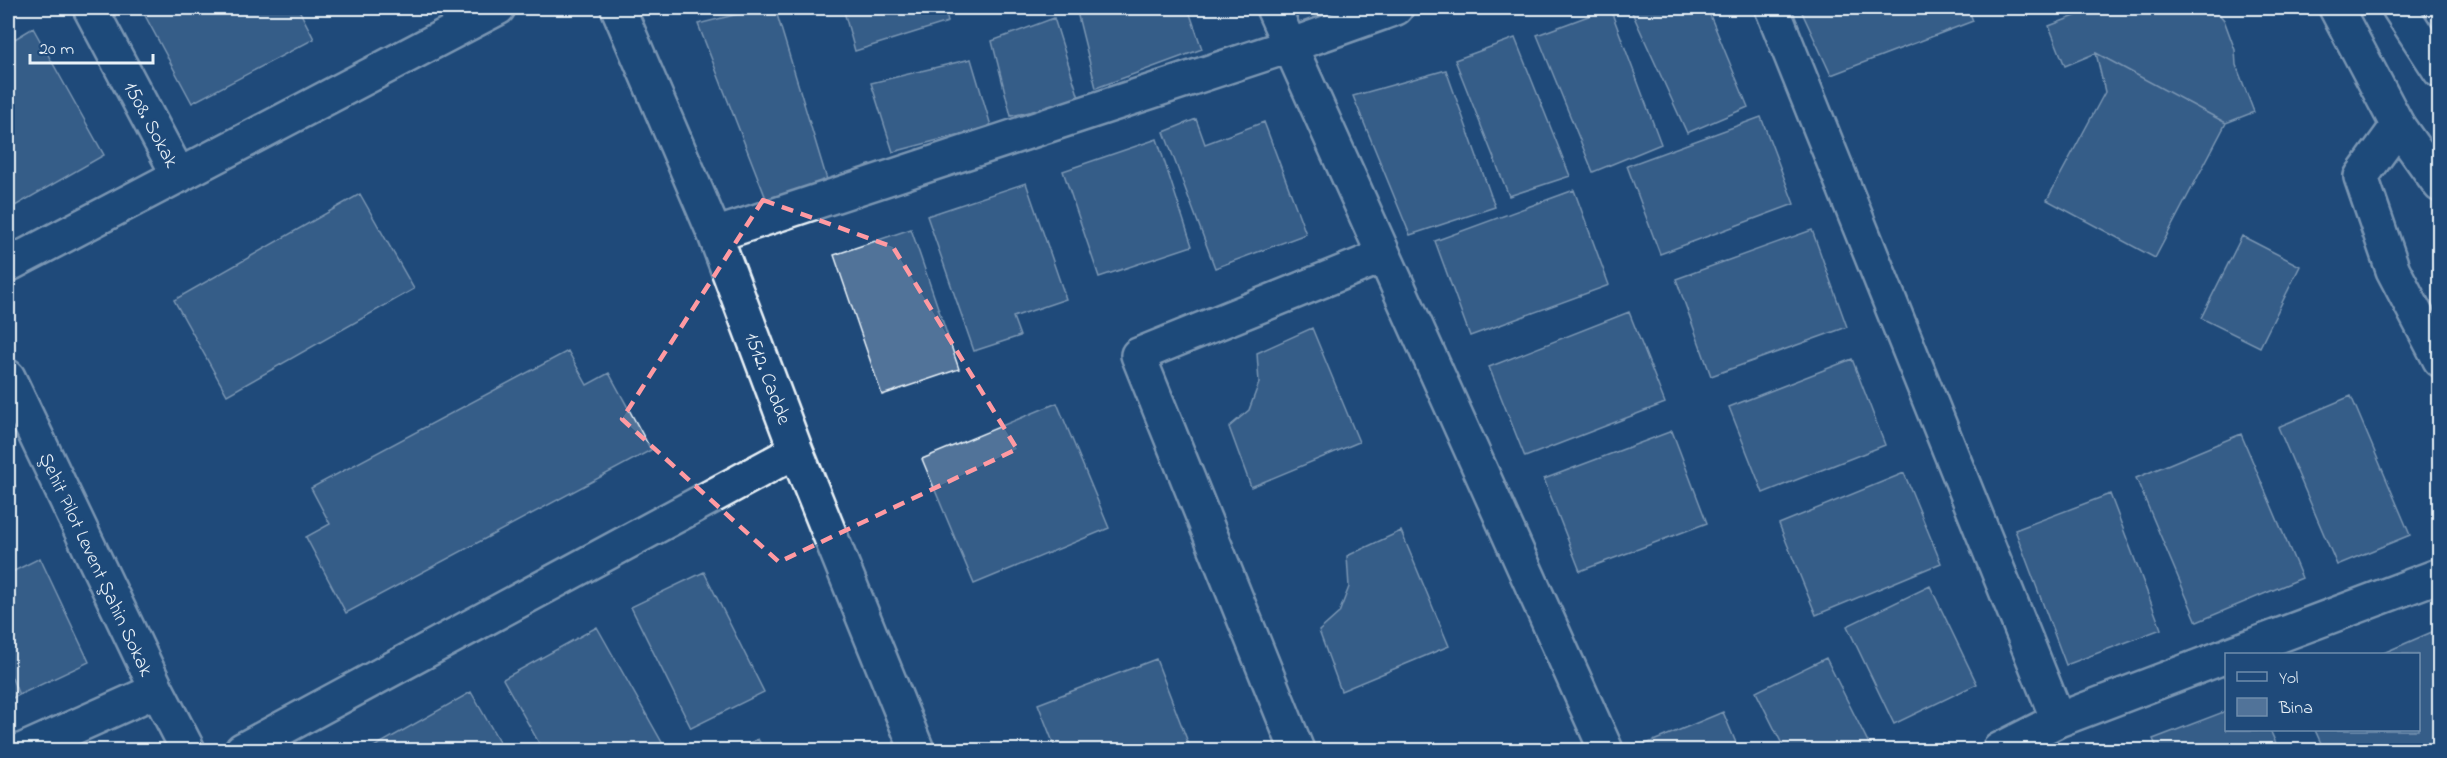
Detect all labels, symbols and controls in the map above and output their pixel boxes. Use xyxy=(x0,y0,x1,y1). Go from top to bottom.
scale bar xyxy=(30,27,153,65)
text: 20 m xyxy=(39,37,74,63)
street label: 1508. Sokak xyxy=(115,77,185,174)
street label: 1512. Cadde xyxy=(736,329,797,429)
street label: Şehit Pilot Levent Şahin Sokak xyxy=(30,448,160,682)
legend xyxy=(2225,653,2420,731)
text: Yol xyxy=(2279,666,2299,692)
text: Bina xyxy=(2278,696,2313,722)

